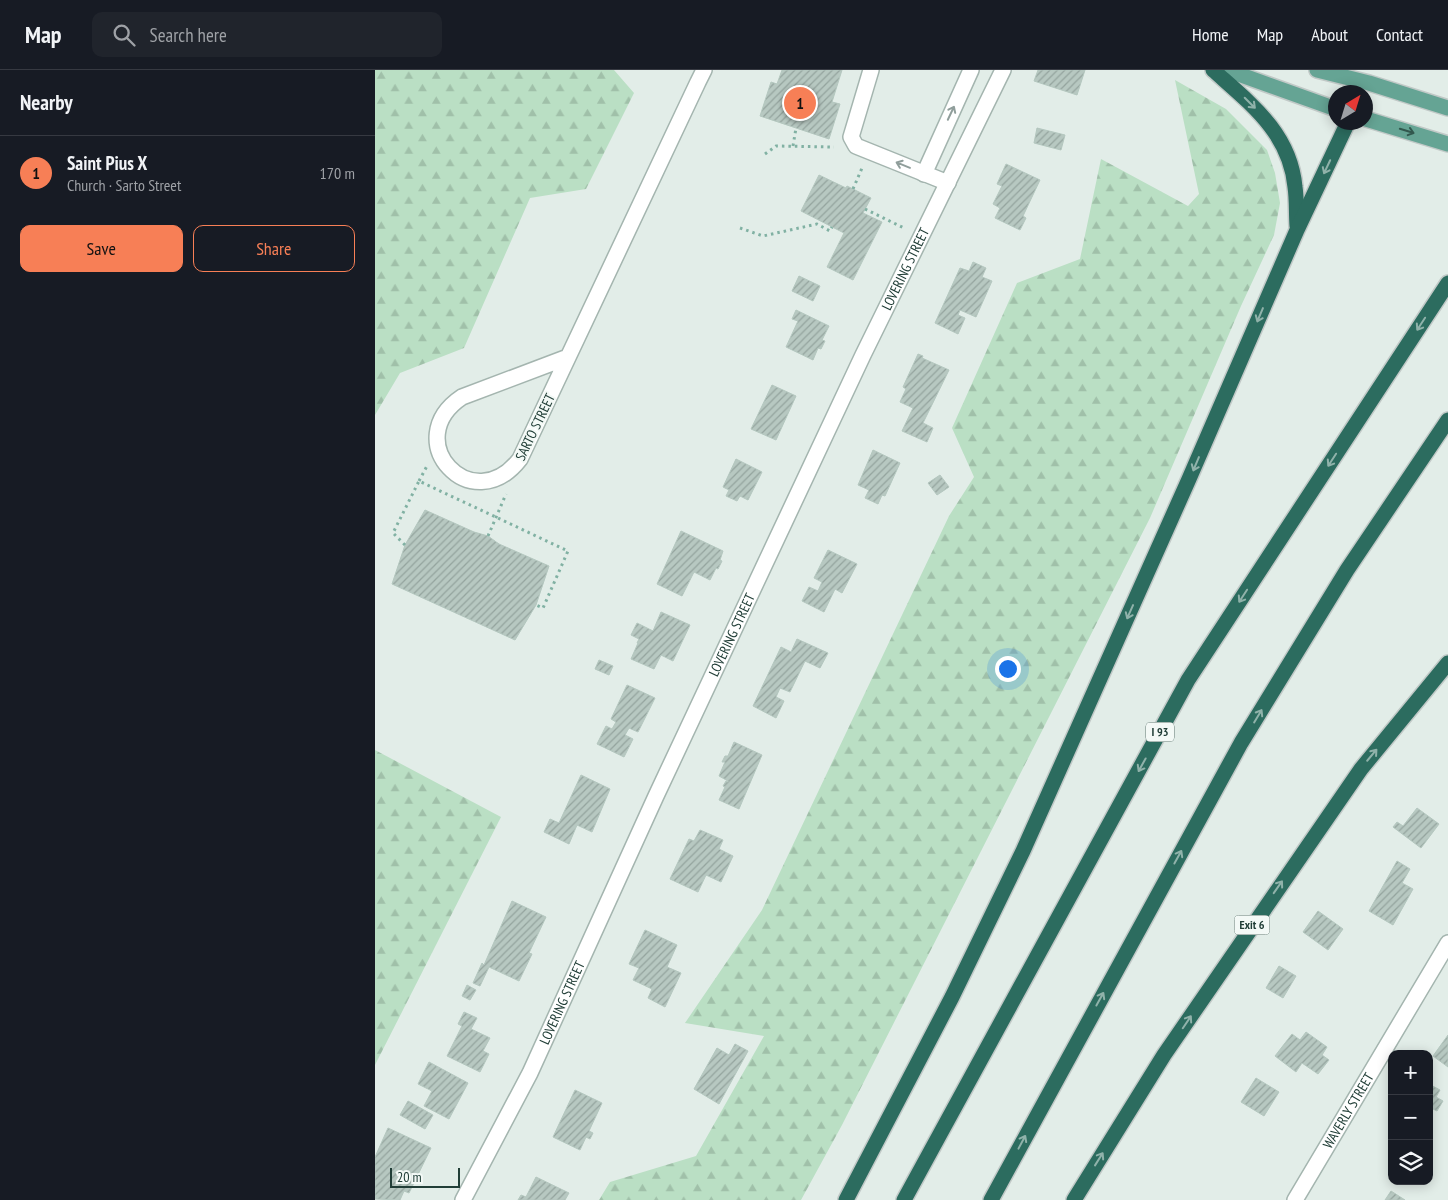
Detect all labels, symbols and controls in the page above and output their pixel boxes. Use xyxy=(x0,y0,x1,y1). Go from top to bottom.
search box xyxy=(92,12,442,57)
text: Map xyxy=(25,19,62,50)
icon: search xyxy=(110,21,138,49)
text: Search here xyxy=(150,23,227,47)
text: Home xyxy=(1192,23,1229,46)
text: Map xyxy=(1257,23,1283,46)
text: About xyxy=(1311,23,1348,46)
text: Contact xyxy=(1376,23,1423,46)
pin: 1 xyxy=(784,84,816,122)
north arrow xyxy=(1328,85,1373,130)
text: Nearby xyxy=(20,89,73,116)
one-way arrow xyxy=(1243,97,1256,109)
one-way arrow xyxy=(947,106,957,121)
one-way arrow xyxy=(1398,127,1414,137)
text: Saint Pius X xyxy=(67,151,147,175)
one-way arrow xyxy=(1321,159,1331,174)
one-way arrow xyxy=(896,160,911,169)
text: 1 xyxy=(32,163,40,183)
text: 170 m xyxy=(320,163,355,183)
text: Church · Sarto Street xyxy=(67,175,181,195)
street label: LOVERING STREET xyxy=(877,224,933,313)
button: Save xyxy=(20,225,183,272)
button: Share xyxy=(193,225,355,272)
one-way arrow xyxy=(1255,307,1265,322)
one-way arrow xyxy=(1416,317,1426,331)
street label: SARTO STREET xyxy=(511,390,559,463)
one-way arrow xyxy=(1326,452,1336,466)
one-way arrow xyxy=(1190,456,1200,471)
one-way arrow xyxy=(1238,589,1248,603)
street label: LOVERING STREET xyxy=(704,590,759,679)
one-way arrow xyxy=(1124,604,1134,619)
your location xyxy=(995,656,1021,682)
one-way arrow xyxy=(1254,709,1264,723)
road number: I 93 xyxy=(1146,722,1174,742)
one-way arrow xyxy=(1367,749,1378,762)
one-way arrow xyxy=(1137,758,1147,773)
one-way arrow xyxy=(1174,851,1184,865)
one-way arrow xyxy=(1273,881,1283,895)
road number: Exit 6 xyxy=(1235,916,1269,934)
street label: LOVERING STREET xyxy=(535,957,589,1047)
one-way arrow xyxy=(1095,992,1105,1007)
one-way arrow xyxy=(1182,1015,1192,1029)
map controls xyxy=(1388,1050,1433,1185)
button: + xyxy=(1388,1050,1433,1095)
street label: WAVERLY STREET xyxy=(1319,1069,1378,1152)
button: − xyxy=(1388,1095,1433,1140)
one-way arrow xyxy=(1018,1135,1027,1150)
button: layers xyxy=(1388,1140,1433,1185)
one-way arrow xyxy=(1095,1152,1105,1166)
scale bar xyxy=(390,1165,460,1188)
text: 20 m xyxy=(397,1168,422,1186)

